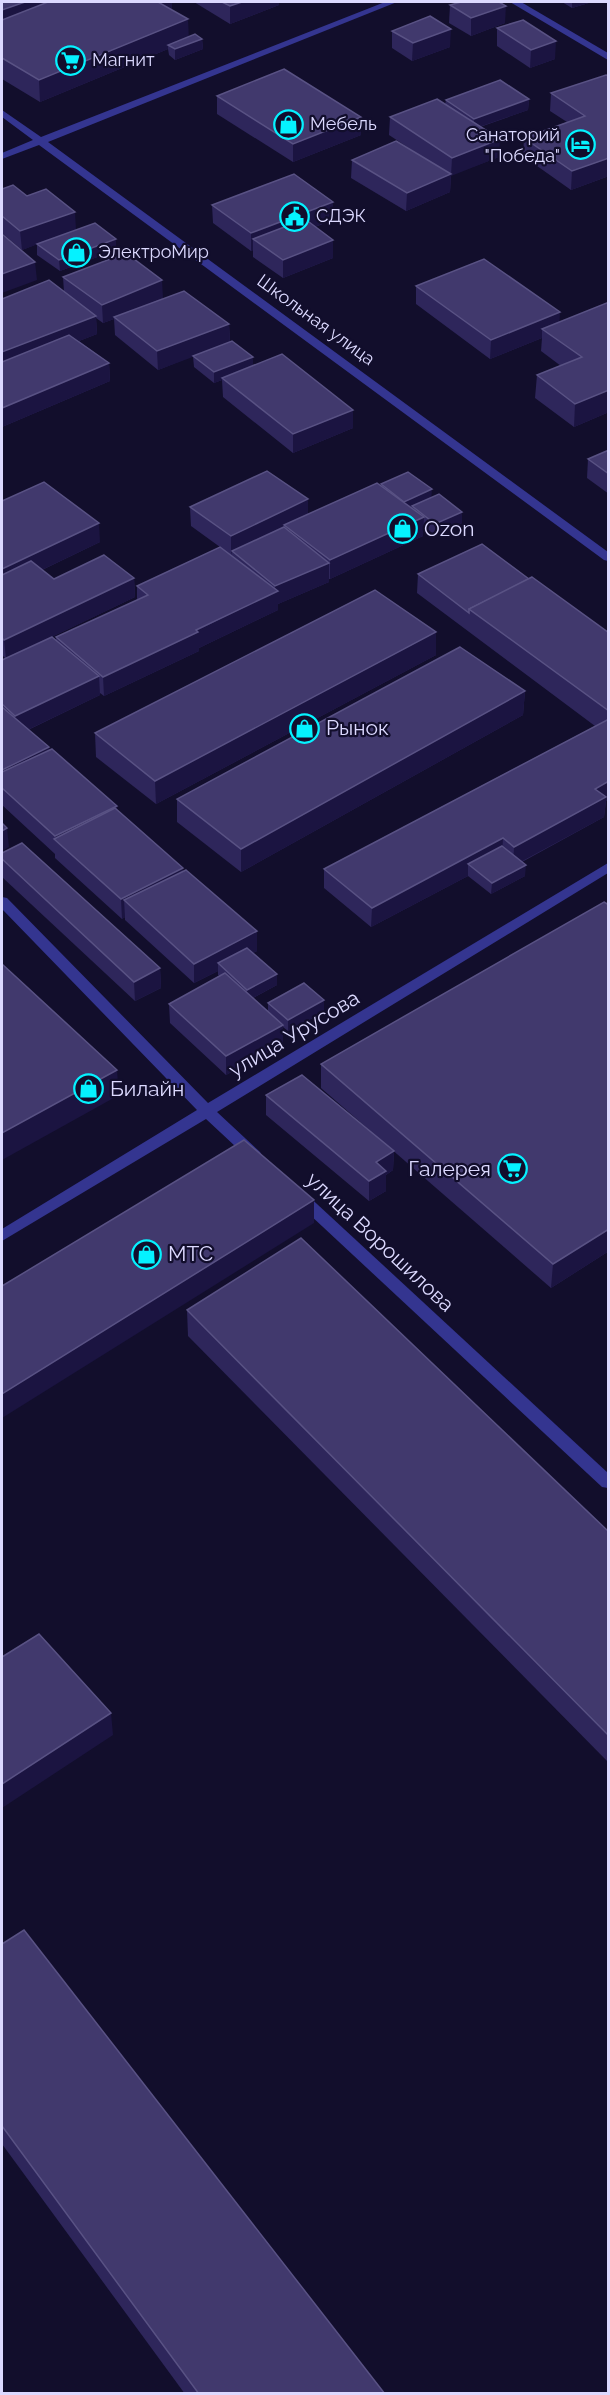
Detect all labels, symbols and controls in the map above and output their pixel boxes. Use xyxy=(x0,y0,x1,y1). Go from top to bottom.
supermarket icon: Магнит xyxy=(55,44,87,76)
place label: Магнит xyxy=(92,49,155,70)
shop icon: Мебель xyxy=(273,108,305,140)
place label: Мебель xyxy=(310,113,377,134)
place label: Санаторий "Победа" xyxy=(466,124,560,166)
hotel icon: Санаторий "Победа" xyxy=(565,129,597,161)
public building icon: СДЭК xyxy=(279,200,311,232)
place label: СДЭК xyxy=(316,205,366,226)
shop icon: ЭлектроМир xyxy=(61,236,93,268)
place label: ЭлектроМир xyxy=(98,241,209,262)
street label: Школьная улица xyxy=(253,270,379,369)
shop icon: Ozon xyxy=(387,513,419,545)
place label: Ozon xyxy=(424,516,475,541)
shop icon: Рынок xyxy=(289,712,321,744)
place label: Рынок xyxy=(326,715,389,740)
street label: улица Урусова xyxy=(224,985,364,1082)
shop icon: Билайн xyxy=(73,1073,105,1105)
place label: Билайн xyxy=(110,1076,184,1101)
supermarket icon: Галерея xyxy=(496,1153,528,1185)
place label: Галерея xyxy=(408,1156,491,1181)
street label: улица Ворошилова xyxy=(301,1167,459,1317)
shop icon: МТС xyxy=(131,1238,163,1270)
place label: МТС xyxy=(168,1241,213,1266)

